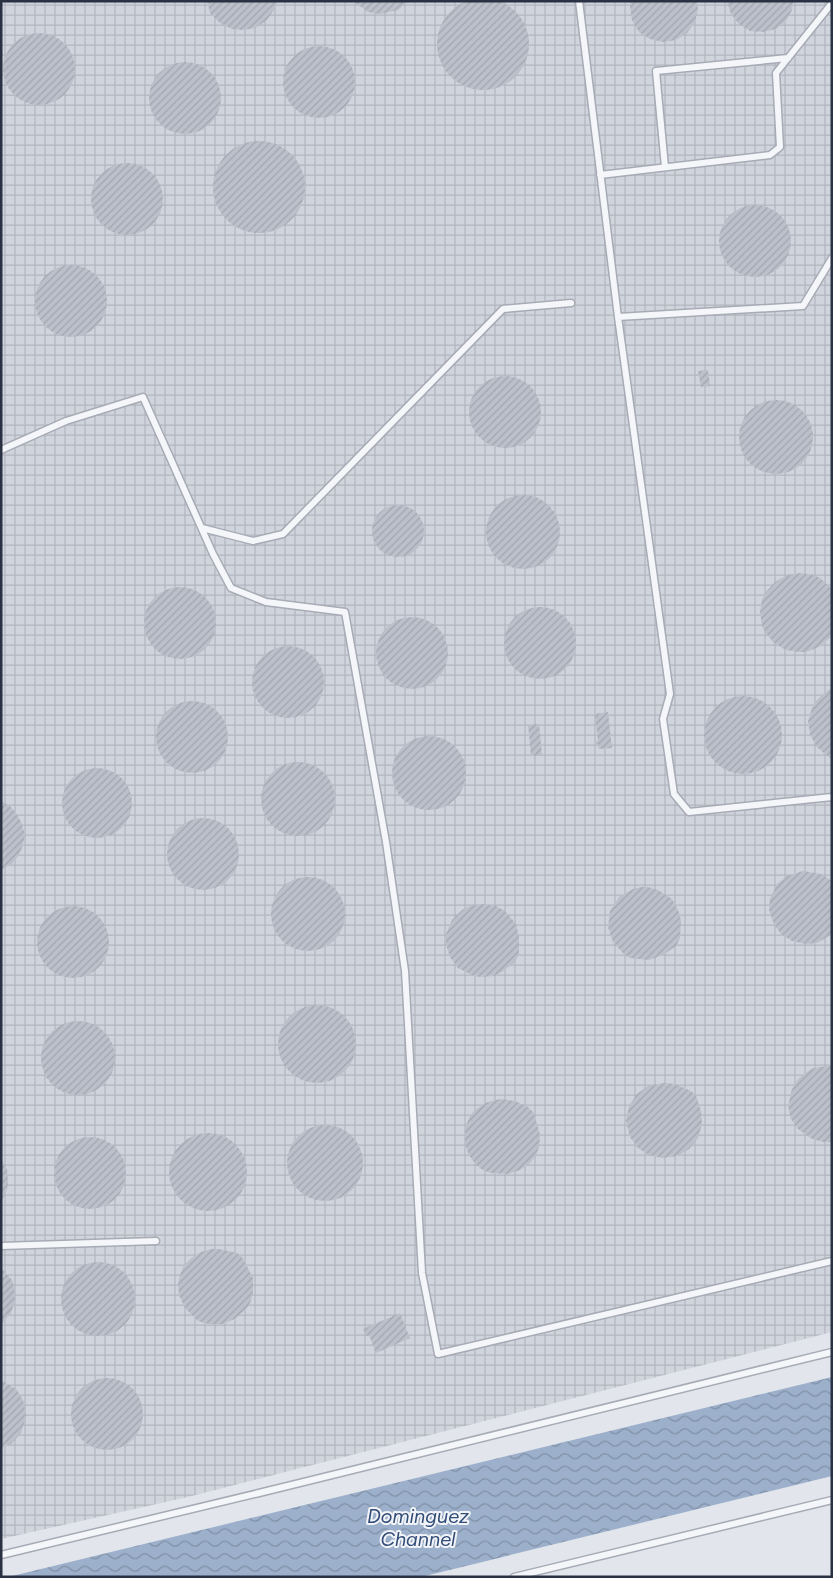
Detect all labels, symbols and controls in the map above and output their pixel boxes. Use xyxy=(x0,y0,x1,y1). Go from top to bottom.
water label: Dominguez Channel xyxy=(367,1504,469,1551)

